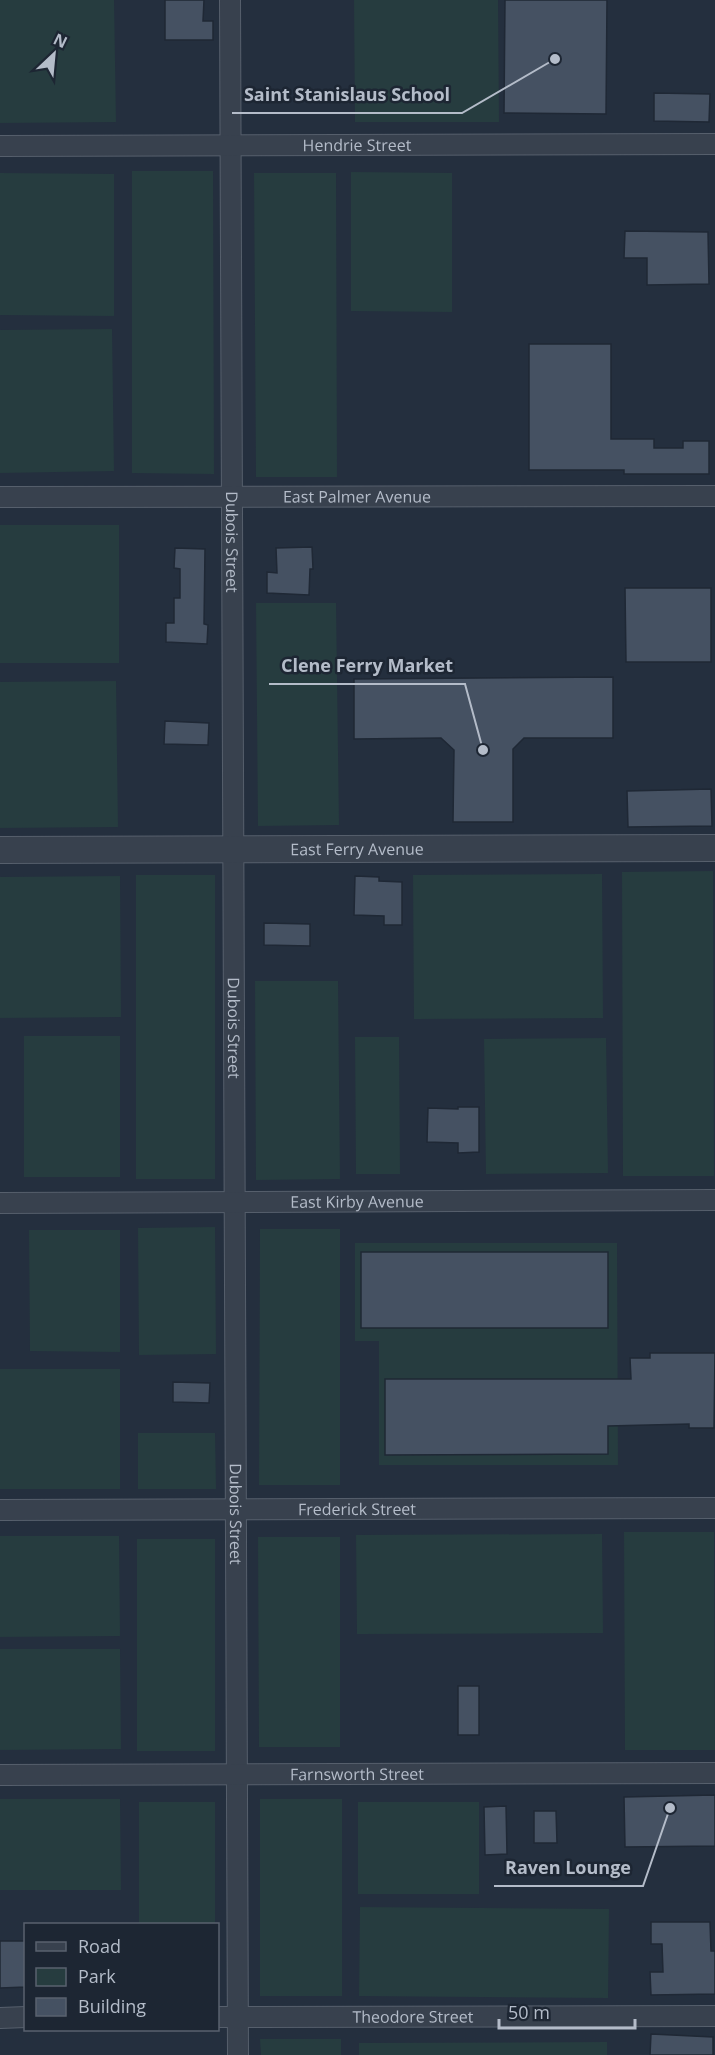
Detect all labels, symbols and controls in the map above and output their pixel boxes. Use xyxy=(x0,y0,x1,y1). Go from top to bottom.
north arrow xyxy=(24,24,84,84)
text: N xyxy=(50,28,71,53)
callout: Saint Stanislaus School xyxy=(232,77,462,113)
text: Saint Stanislaus School xyxy=(244,82,450,106)
street label: Hendrie Street xyxy=(303,134,412,156)
street label: East Palmer Avenue xyxy=(283,485,431,508)
street label: Dubois Street xyxy=(221,491,243,593)
callout: Clene Ferry Market xyxy=(269,648,465,684)
text: Clene Ferry Market xyxy=(281,653,453,677)
street label: East Ferry Avenue xyxy=(290,838,424,860)
street label: Dubois Street xyxy=(223,977,245,1079)
street label: East Kirby Avenue xyxy=(290,1190,424,1213)
street label: Dubois Street xyxy=(225,1463,247,1565)
street label: Frederick Street xyxy=(298,1498,416,1520)
street label: Farnsworth Street xyxy=(290,1763,424,1785)
callout: Raven Lounge xyxy=(494,1850,643,1886)
text: Raven Lounge xyxy=(505,1855,631,1879)
legend xyxy=(24,1923,219,2031)
text: Road xyxy=(78,1934,121,1958)
text: Park xyxy=(78,1964,116,1988)
scale bar xyxy=(499,1992,636,2030)
text: Building xyxy=(78,1994,146,2018)
text: 50 m xyxy=(508,2000,550,2024)
street label: Theodore Street xyxy=(352,2005,474,2028)

